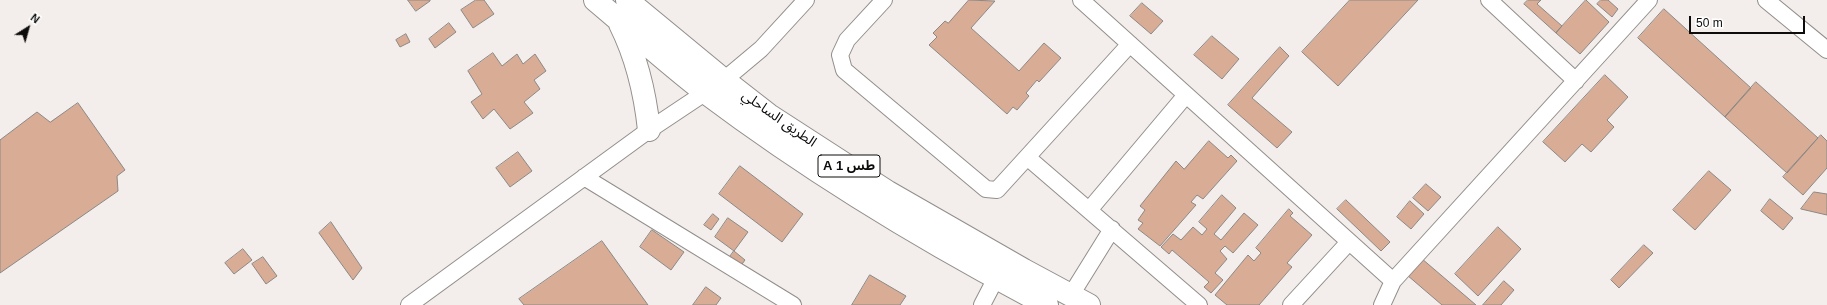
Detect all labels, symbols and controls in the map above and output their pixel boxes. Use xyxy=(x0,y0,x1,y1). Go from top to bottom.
north arrow xyxy=(8,8,48,48)
scale bar xyxy=(1691,8,1807,34)
text: N xyxy=(28,11,42,26)
text: 50 m xyxy=(1696,16,1723,30)
street label: الطريق الساحلي xyxy=(738,87,820,151)
road number: A 1 طس xyxy=(818,155,880,177)

